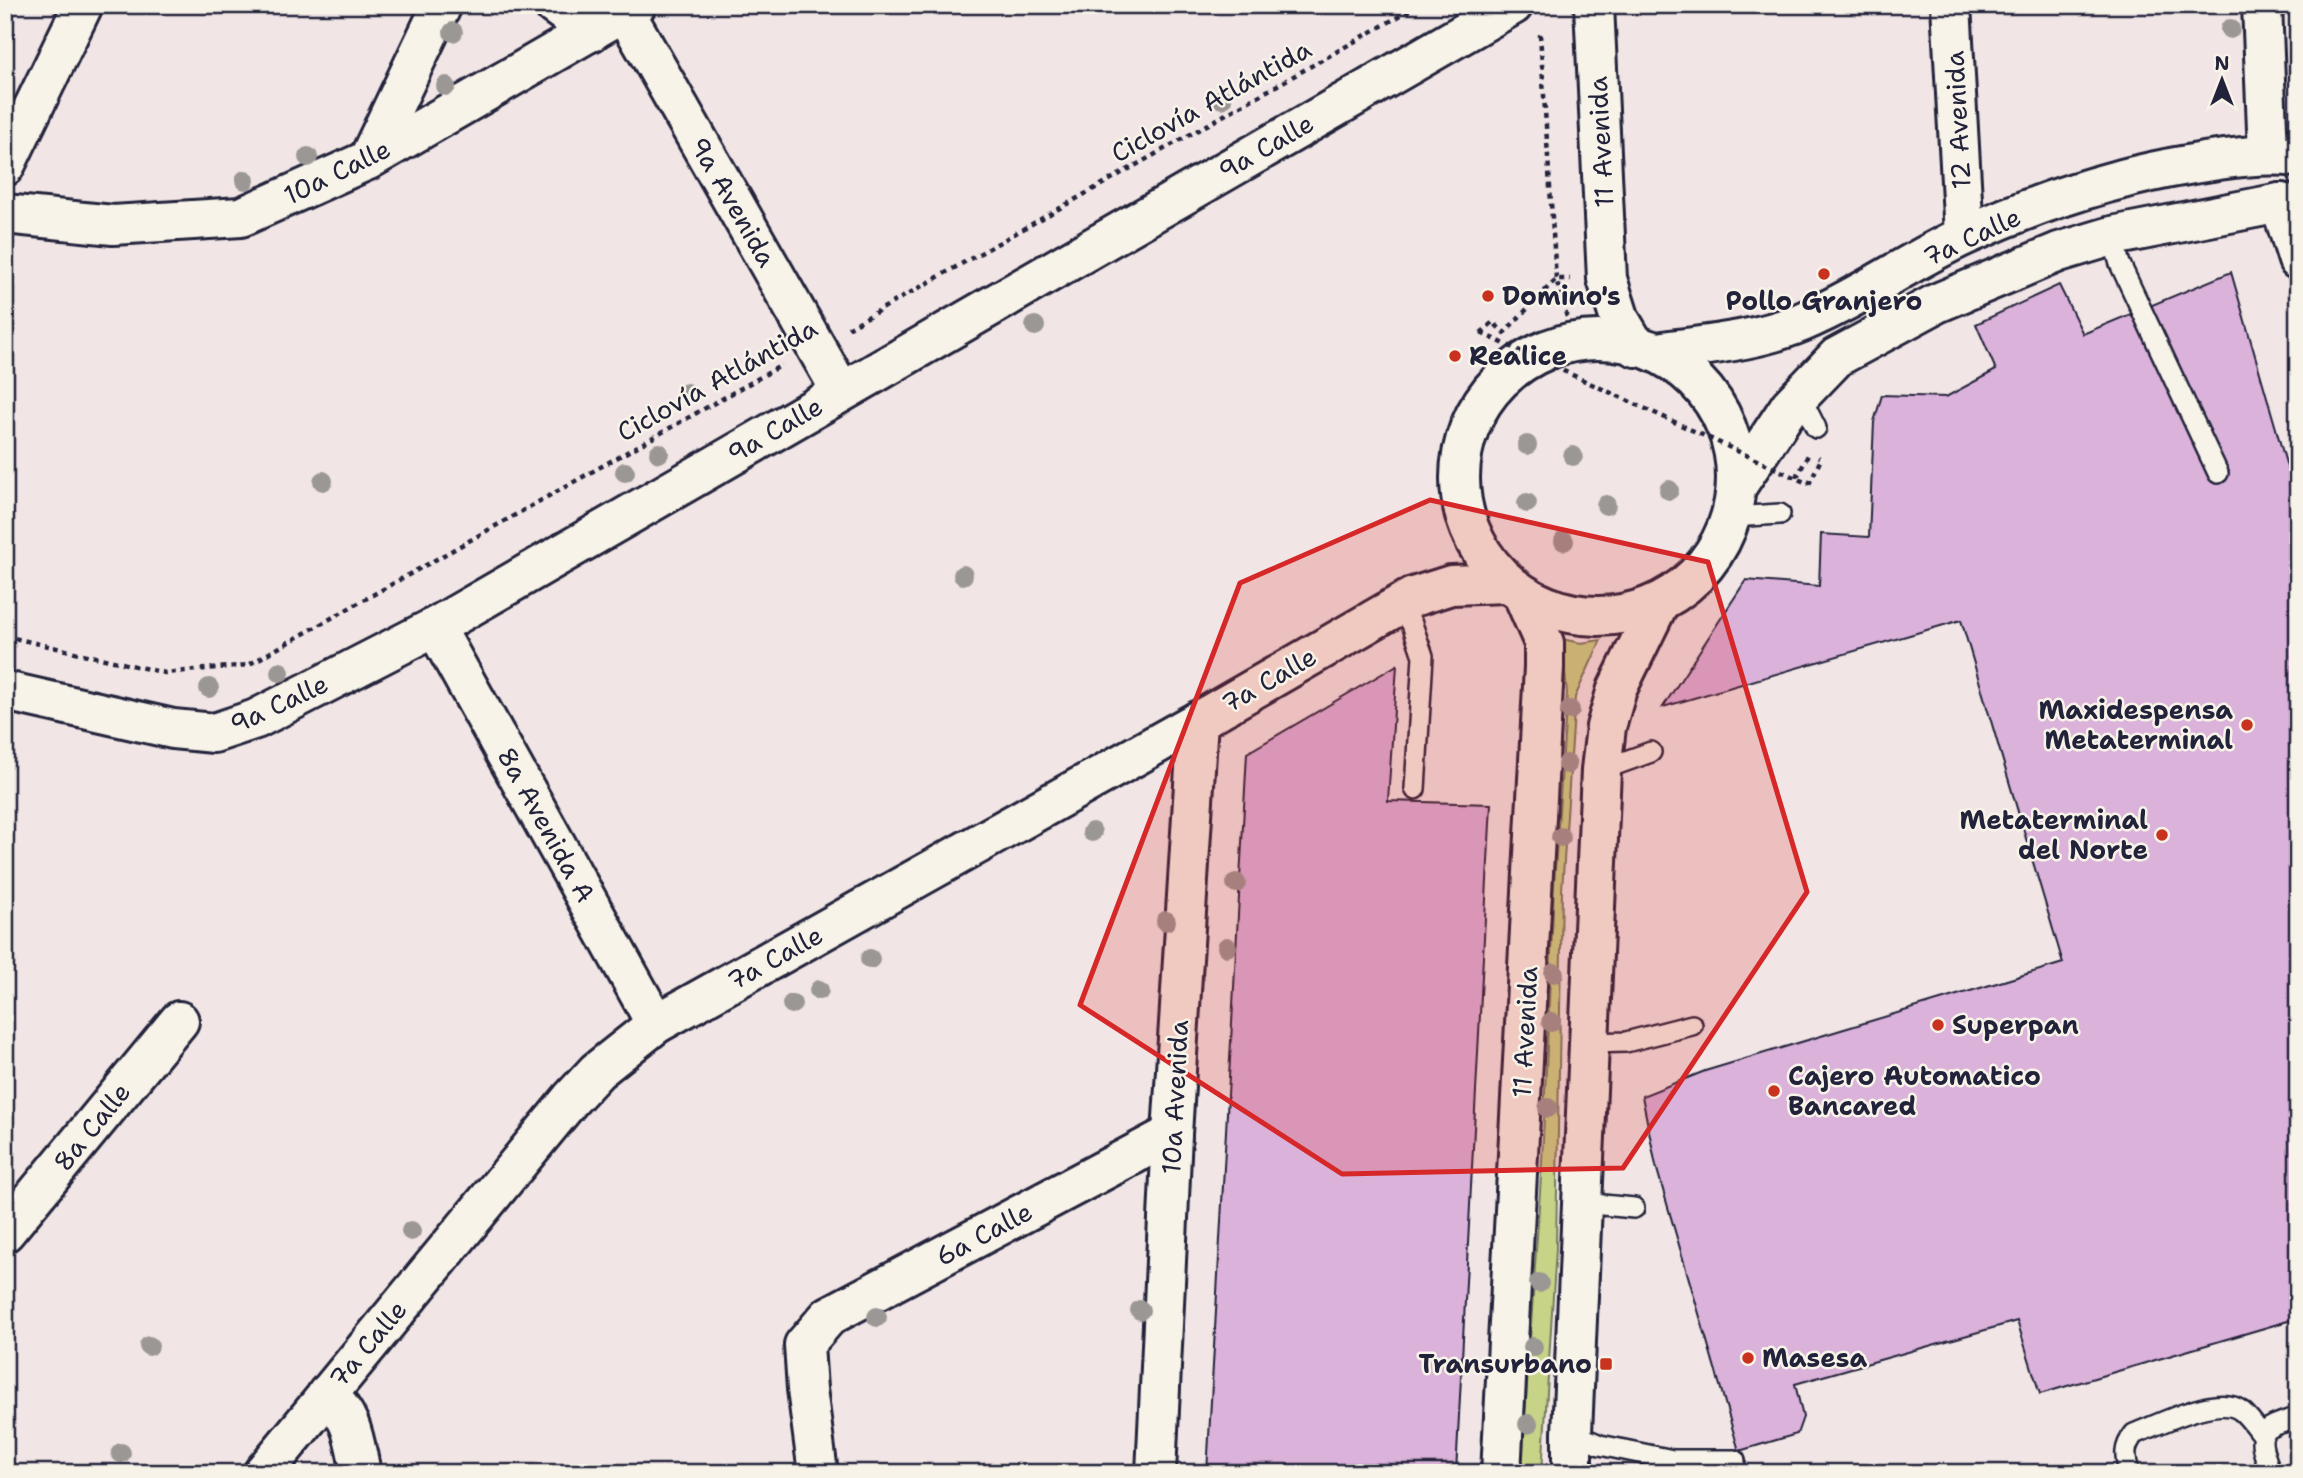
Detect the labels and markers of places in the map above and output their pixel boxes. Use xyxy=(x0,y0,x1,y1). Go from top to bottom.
marker: Pollo Granjero xyxy=(1816,266,1832,282)
place label: Domino's xyxy=(1502,278,1621,313)
place label: Pollo Granjero xyxy=(1726,283,1922,318)
marker: Domino's xyxy=(1480,288,1496,304)
place label: Realice xyxy=(1469,338,1567,373)
marker: Realice xyxy=(1447,348,1463,364)
place label: Maxidespensa Metaterminal xyxy=(2039,692,2233,757)
marker: Maxidespensa Metaterminal xyxy=(2239,717,2255,733)
place label: Metaterminal del Norte xyxy=(1959,802,2148,867)
marker: Metaterminal del Norte xyxy=(2154,827,2170,843)
place label: Superpan xyxy=(1952,1007,2079,1042)
marker: Superpan xyxy=(1930,1017,1946,1033)
place label: Cajero Automatico Bancared xyxy=(1788,1058,2041,1123)
marker: Cajero Automatico Bancared xyxy=(1766,1083,1782,1099)
place label: Masesa xyxy=(1762,1340,1867,1375)
place label: Transurbano xyxy=(1419,1346,1592,1381)
marker: Masesa xyxy=(1740,1350,1756,1366)
marker: Transurbano xyxy=(1598,1356,1614,1372)

